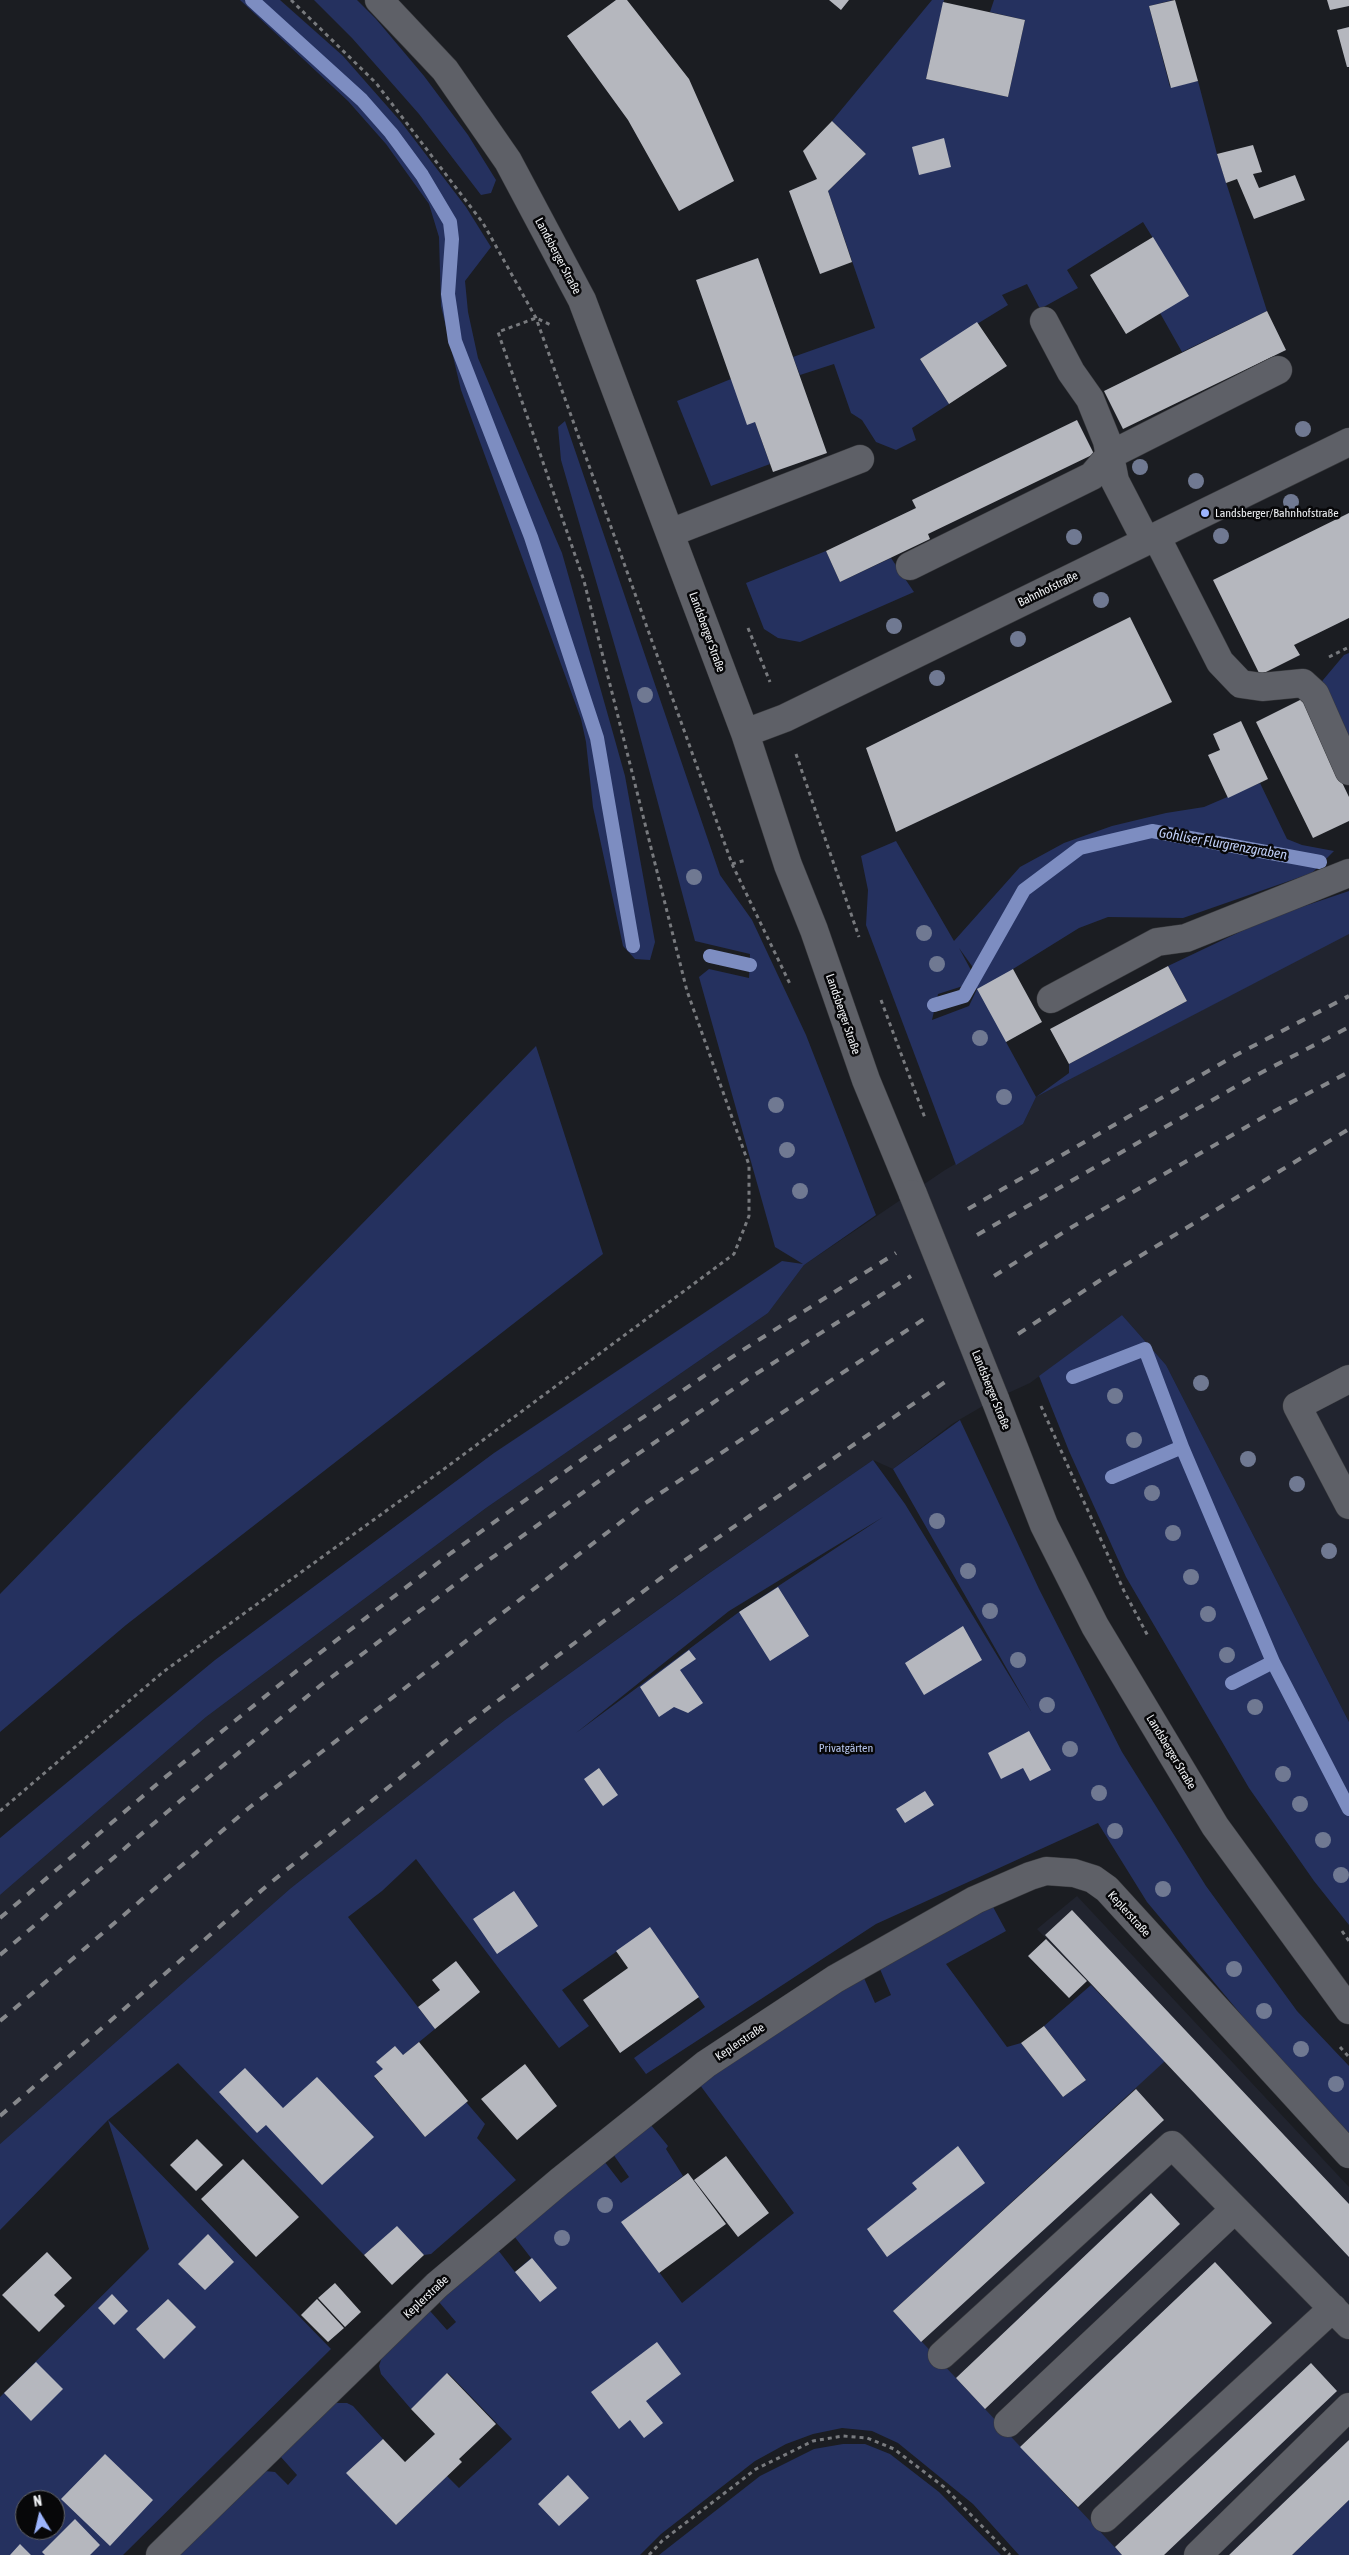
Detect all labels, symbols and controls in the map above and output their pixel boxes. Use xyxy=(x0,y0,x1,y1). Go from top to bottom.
street label: Landsberger Straße xyxy=(532,215,584,297)
place label: Landsberger/Bahnhofstraße xyxy=(1215,506,1339,520)
marker: Landsberger/Bahnhofstraße xyxy=(1199,507,1211,519)
street label: Bahnhofstraße xyxy=(1015,568,1081,610)
street label: Landsberger Straße xyxy=(686,590,728,674)
water label: Gohliser Flurgrenzgraben xyxy=(1158,824,1288,864)
street label: Landsberger Straße xyxy=(822,972,864,1056)
street label: Landsberger Straße xyxy=(969,1348,1013,1432)
street label: Landsberger Straße xyxy=(1143,1712,1199,1792)
park label: Privatgärten xyxy=(819,1741,873,1755)
street label: Keplerstraße xyxy=(1105,1888,1153,1940)
street label: Keplerstraße xyxy=(713,2020,767,2064)
street label: Keplerstraße xyxy=(400,2272,452,2322)
north arrow xyxy=(15,2490,65,2540)
text: N xyxy=(32,2493,43,2510)

